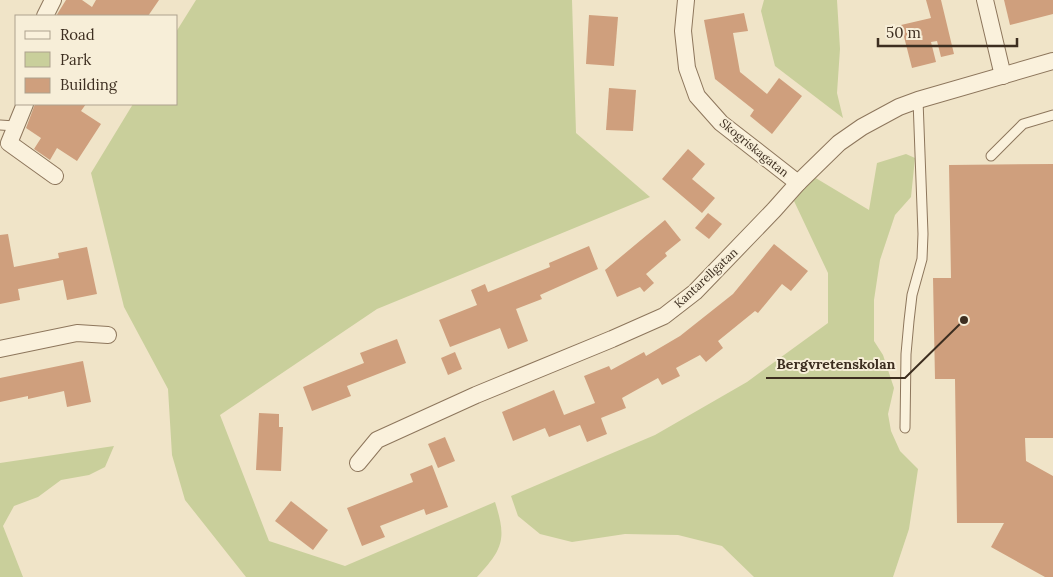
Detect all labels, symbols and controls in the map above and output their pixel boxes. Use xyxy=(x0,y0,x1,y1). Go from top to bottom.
legend xyxy=(15,15,178,105)
scale bar xyxy=(878,15,1017,47)
text: 50 m xyxy=(886,23,921,42)
text: Road xyxy=(60,25,95,44)
text: Park xyxy=(60,50,91,69)
text: Building xyxy=(60,75,118,94)
street label: Skogriskagatan xyxy=(717,115,792,180)
street label: Kantarellgatan xyxy=(671,244,741,311)
callout: Bergvretenskolan xyxy=(766,349,905,378)
text: Bergvretenskolan xyxy=(777,355,895,373)

